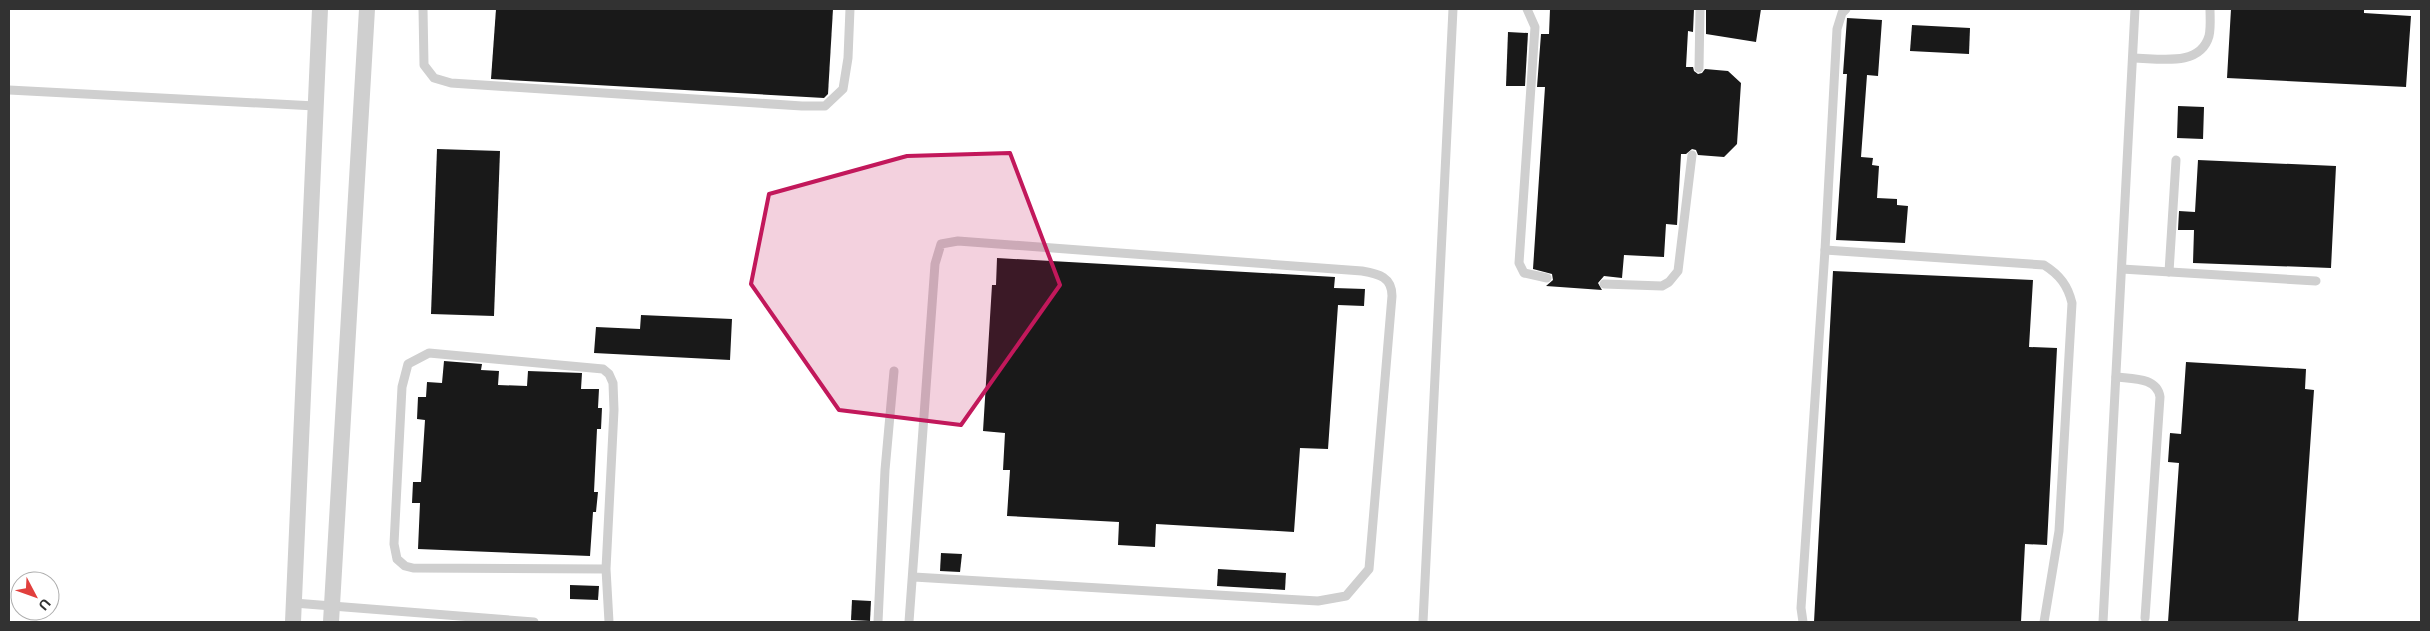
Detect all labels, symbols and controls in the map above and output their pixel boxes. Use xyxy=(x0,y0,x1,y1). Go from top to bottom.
north arrow xyxy=(10,571,60,621)
text: U xyxy=(35,595,54,614)

